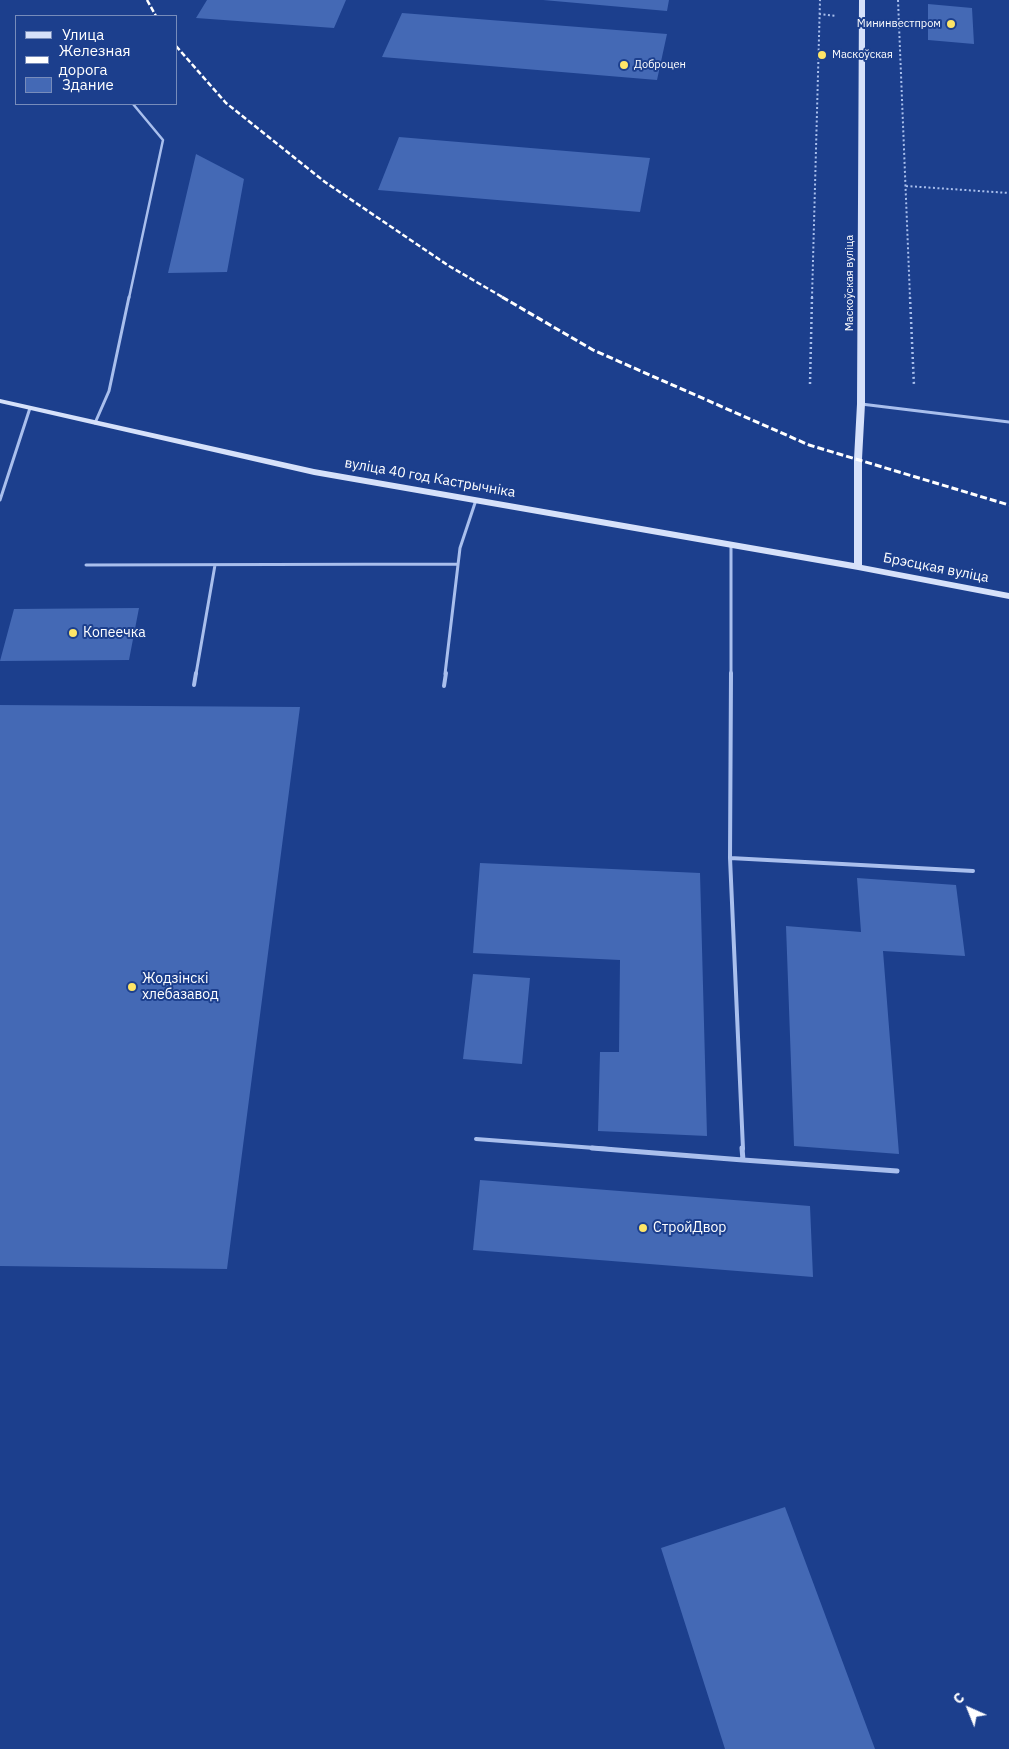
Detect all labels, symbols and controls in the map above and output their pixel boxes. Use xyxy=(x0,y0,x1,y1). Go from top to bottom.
legend xyxy=(15,15,178,105)
place label: Мининвестпром xyxy=(857,17,941,31)
marker: Мининвестпром xyxy=(945,18,957,30)
text: Улица xyxy=(62,25,104,44)
text: Железная дорога xyxy=(59,41,130,79)
place label: Маскоўская xyxy=(832,48,893,62)
marker: Маскоўская xyxy=(816,49,828,61)
place label: Доброцен xyxy=(634,58,686,72)
marker: Доброцен xyxy=(618,59,630,71)
text: Здание xyxy=(62,75,114,94)
street label: Маскоўская вуліца xyxy=(843,235,857,331)
street label: вуліца 40 год Кастрычніка xyxy=(343,455,517,501)
street label: Брэсцкая вуліца xyxy=(882,550,990,586)
place label: Копеечка xyxy=(83,625,146,641)
marker: Копеечка xyxy=(67,627,79,639)
place label: Жодзінскі хлебазавод xyxy=(142,971,219,1004)
marker: Жодзінскі хлебазавод xyxy=(126,981,138,993)
place label: СтройДвор xyxy=(653,1220,726,1236)
marker: СтройДвор xyxy=(637,1222,649,1234)
north arrow xyxy=(944,1684,994,1734)
text: С xyxy=(949,1689,968,1708)

